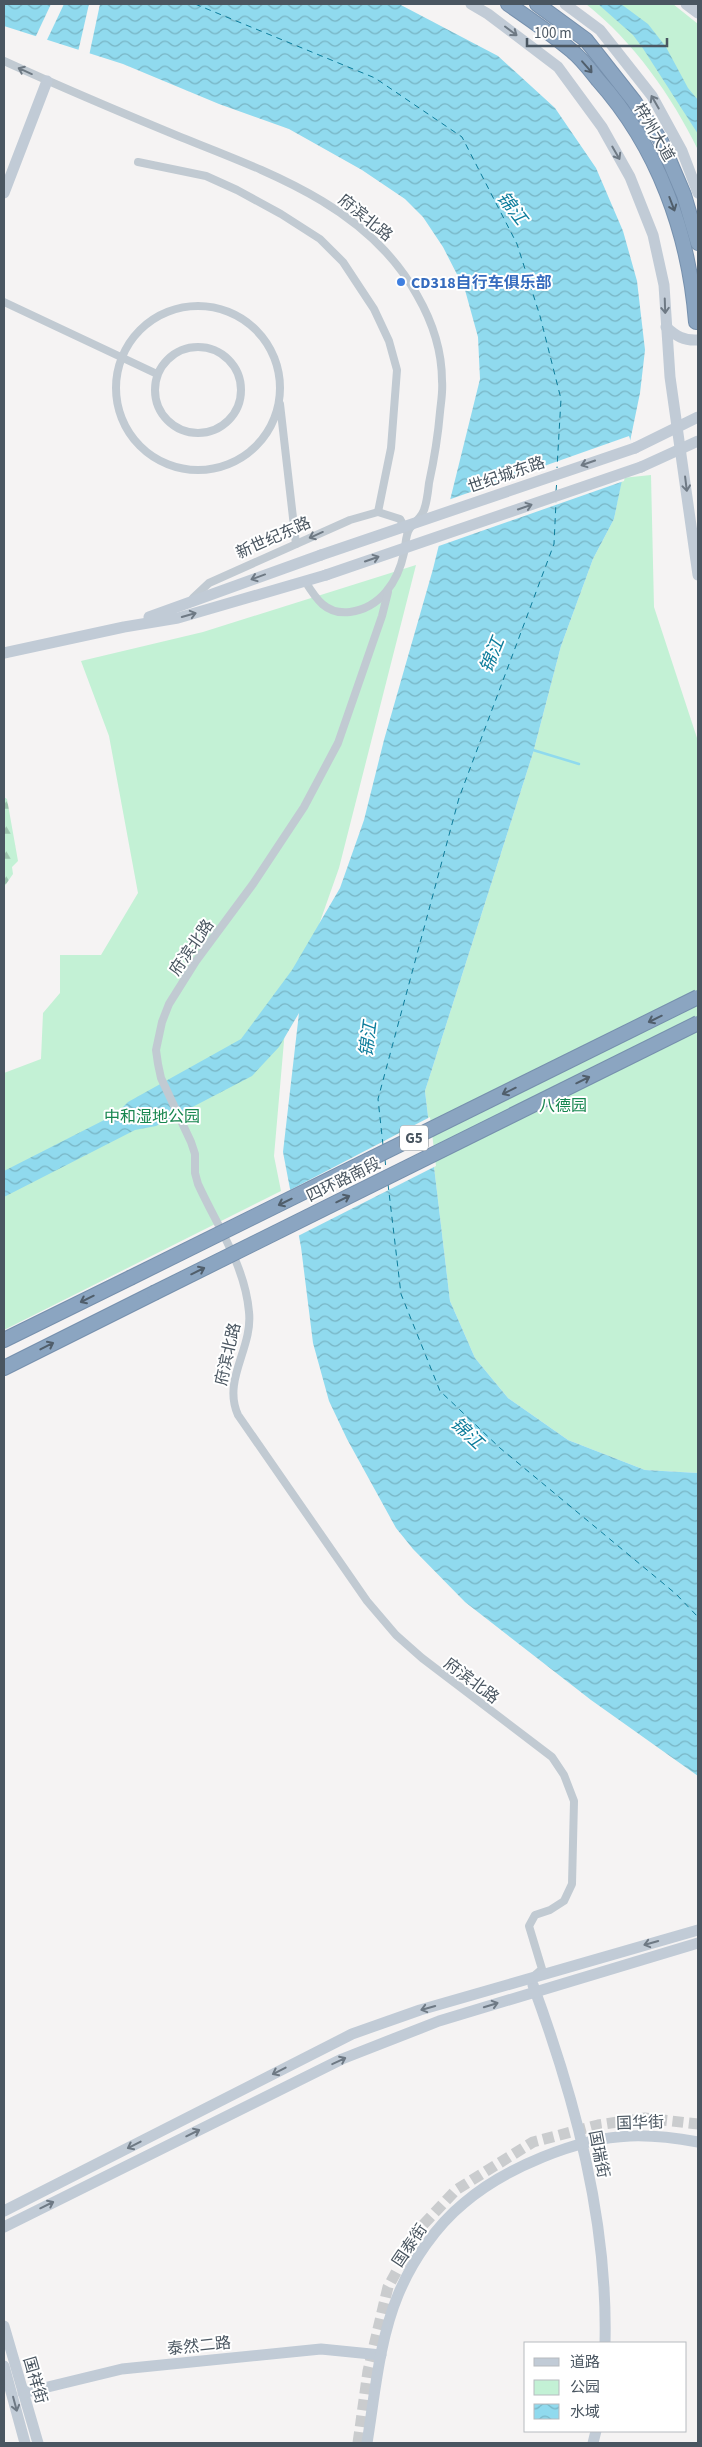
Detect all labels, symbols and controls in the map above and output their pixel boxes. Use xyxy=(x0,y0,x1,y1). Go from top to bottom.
scale bar xyxy=(527,15,667,47)
text: 100 m xyxy=(534,23,572,44)
one-way arrow xyxy=(504,26,517,37)
one-way arrow xyxy=(581,60,593,73)
one-way arrow xyxy=(18,66,33,75)
one-way arrow xyxy=(650,94,660,109)
street label: 梓州大道 xyxy=(629,99,680,166)
one-way arrow xyxy=(612,145,622,159)
water label: 锦江 xyxy=(491,186,534,232)
street label: 府滨北路 xyxy=(334,189,397,246)
one-way arrow xyxy=(668,196,677,211)
place label: CD318自行车俱乐部 xyxy=(411,272,552,294)
marker: CD318自行车俱乐部 xyxy=(395,276,407,288)
one-way arrow xyxy=(660,298,670,314)
street label: 世纪城东路 xyxy=(465,452,548,498)
one-way arrow xyxy=(581,459,597,469)
one-way arrow xyxy=(681,476,691,492)
one-way arrow xyxy=(517,501,533,511)
street label: 新世纪东路 xyxy=(232,512,314,564)
one-way arrow xyxy=(309,531,324,540)
one-way arrow xyxy=(363,554,379,564)
one-way arrow xyxy=(251,573,267,582)
one-way arrow xyxy=(180,609,196,619)
water label: 锦江 xyxy=(474,632,512,677)
street label: 府滨北路 xyxy=(164,915,219,980)
one-way arrow xyxy=(647,1014,662,1024)
water label: 锦江 xyxy=(354,1018,383,1058)
one-way arrow xyxy=(575,1075,590,1084)
one-way arrow xyxy=(502,1087,517,1096)
park label: 八德园 xyxy=(539,1095,587,1117)
park label: 中和湿地公园 xyxy=(104,1106,200,1128)
road number: G5 xyxy=(400,1126,428,1150)
street label: 四环路南段 xyxy=(303,1152,384,1207)
one-way arrow xyxy=(336,1194,351,1204)
one-way arrow xyxy=(278,1198,293,1207)
one-way arrow xyxy=(190,1266,205,1275)
one-way arrow xyxy=(80,1295,95,1305)
street label: 府滨北路 xyxy=(210,1321,246,1388)
one-way arrow xyxy=(40,1341,55,1351)
water label: 锦江 xyxy=(445,1412,490,1456)
street label: 府滨北路 xyxy=(439,1653,504,1709)
one-way arrow xyxy=(644,1939,660,1949)
one-way arrow xyxy=(483,2000,499,2010)
one-way arrow xyxy=(420,2004,436,2013)
one-way arrow xyxy=(331,2055,346,2065)
one-way arrow xyxy=(272,2067,287,2076)
street label: 国华街 xyxy=(616,2111,664,2135)
one-way arrow xyxy=(185,2128,200,2137)
street label: 国瑞街 xyxy=(584,2129,614,2180)
one-way arrow xyxy=(127,2141,142,2150)
one-way arrow xyxy=(40,2200,55,2210)
street label: 国泰街 xyxy=(387,2220,432,2272)
street label: 泰然二路 xyxy=(166,2332,232,2360)
legend xyxy=(524,2342,687,2432)
text: 道路 xyxy=(570,2352,600,2373)
street label: 国祥街 xyxy=(18,2354,52,2406)
text: 公园 xyxy=(570,2377,600,2398)
one-way arrow xyxy=(10,2396,20,2412)
text: 水域 xyxy=(570,2402,600,2423)

